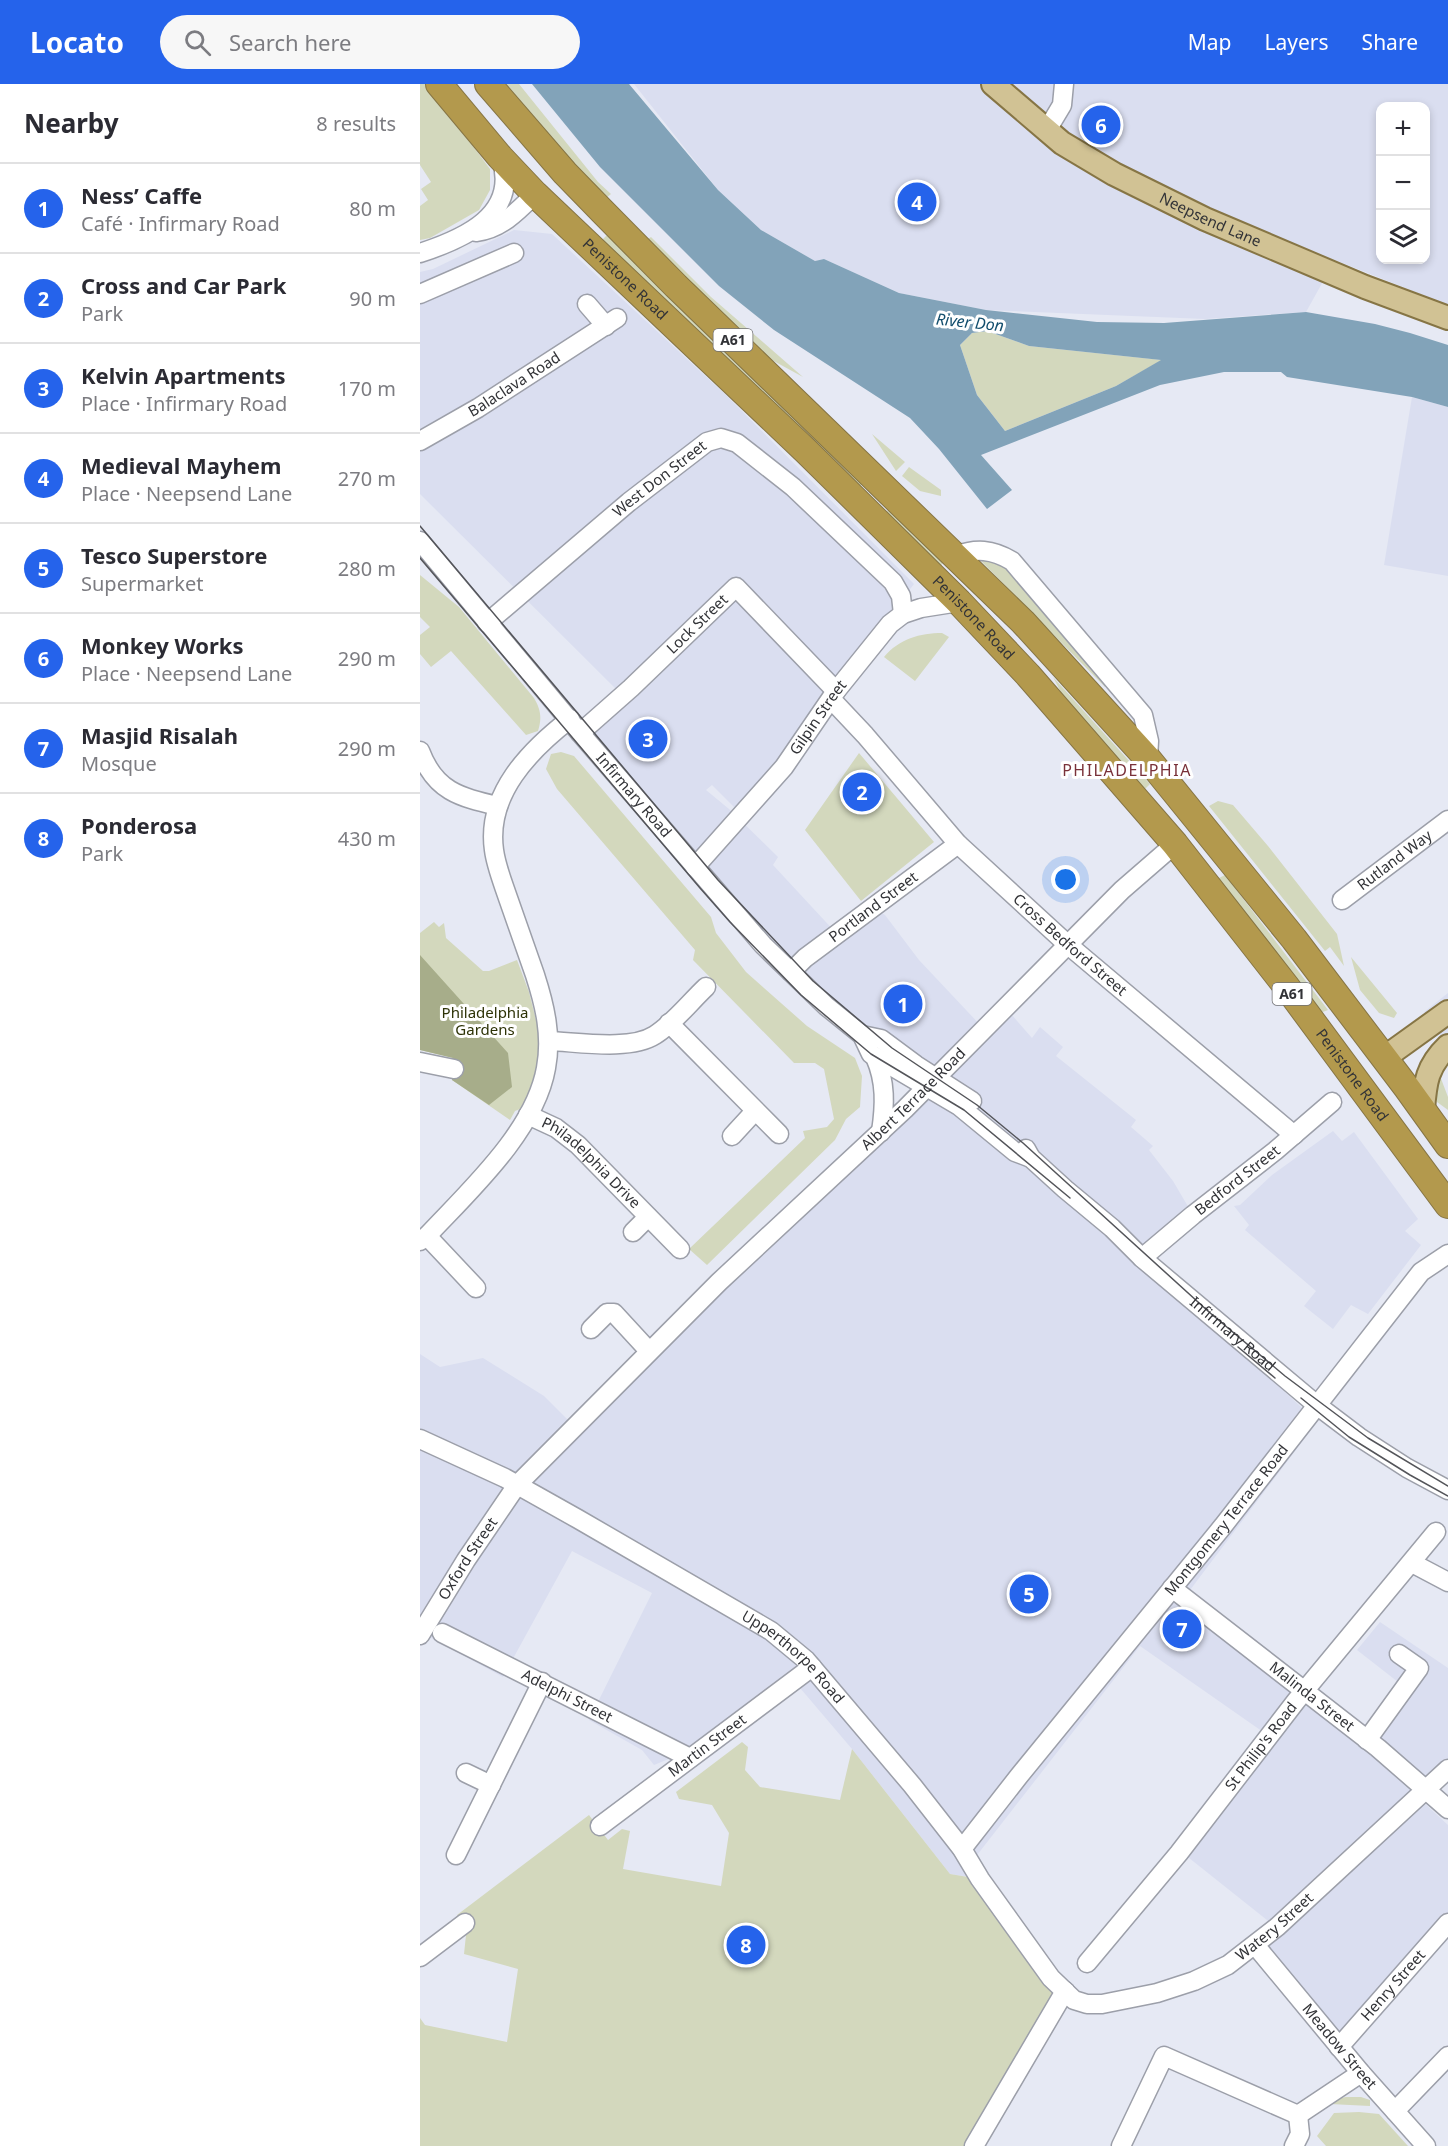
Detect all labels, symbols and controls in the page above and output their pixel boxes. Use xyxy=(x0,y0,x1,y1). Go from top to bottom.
search box xyxy=(160,15,580,69)
text: Locato xyxy=(30,23,124,61)
icon: search xyxy=(181,26,214,59)
text: Search here xyxy=(229,27,351,57)
text: Map xyxy=(1188,28,1232,56)
text: Layers xyxy=(1265,28,1329,56)
text: Share xyxy=(1362,28,1418,56)
pin: 6 xyxy=(1082,102,1120,147)
map controls xyxy=(1376,102,1430,264)
button: + xyxy=(1376,102,1430,156)
text: Nearby xyxy=(24,105,119,141)
text: 8 results xyxy=(316,110,396,137)
button: − xyxy=(1376,156,1430,210)
text: Ness’ Caffe xyxy=(81,180,202,210)
pin: 4 xyxy=(898,180,936,224)
street label: Neepsend Lane xyxy=(1156,187,1265,251)
text: 1 xyxy=(38,195,49,222)
text: 80 m xyxy=(349,195,396,222)
text: Café · Infirmary Road xyxy=(81,210,280,237)
button: layers xyxy=(1376,210,1430,264)
street label: Penistone Road xyxy=(579,233,672,324)
text: Cross and Car Park xyxy=(81,270,286,300)
text: 2 xyxy=(38,285,49,312)
text: 90 m xyxy=(349,285,396,312)
text: Park xyxy=(81,300,123,327)
water label: River Don xyxy=(935,307,1005,337)
road number: A61 xyxy=(714,329,752,351)
street label: Balaclava Road xyxy=(464,346,564,421)
text: Kelvin Apartments xyxy=(81,360,286,390)
text: 3 xyxy=(38,375,49,402)
text: 170 m xyxy=(338,375,396,402)
text: Place · Infirmary Road xyxy=(81,390,287,417)
street label: West Don Street xyxy=(608,435,711,521)
text: Medieval Mayhem xyxy=(81,450,281,480)
text: 4 xyxy=(38,465,49,492)
text: 270 m xyxy=(338,465,396,492)
text: Place · Neepsend Lane xyxy=(81,480,292,507)
text: Tesco Superstore xyxy=(81,540,267,570)
text: 5 xyxy=(38,555,49,582)
text: 280 m xyxy=(338,555,396,582)
text: Supermarket xyxy=(81,570,204,597)
street label: Penistone Road xyxy=(929,571,1020,664)
street label: Lock Street xyxy=(662,589,732,658)
text: Monkey Works xyxy=(81,630,244,660)
text: 6 xyxy=(38,645,49,672)
text: 290 m xyxy=(338,645,396,672)
text: Place · Neepsend Lane xyxy=(81,660,292,687)
street label: Gilpin Street xyxy=(784,675,851,758)
pin: 3 xyxy=(628,716,668,762)
text: Masjid Risalah xyxy=(81,720,238,750)
text: 7 xyxy=(38,735,49,762)
text: 290 m xyxy=(338,735,396,762)
street label: Infirmary Road xyxy=(592,748,677,841)
text: Mosque xyxy=(81,750,157,777)
district label: PHILADELPHIA xyxy=(1062,759,1192,781)
pin: 2 xyxy=(842,770,882,814)
text: Ponderosa xyxy=(81,810,197,840)
text: 8 xyxy=(38,825,49,852)
text: 430 m xyxy=(338,825,396,852)
street label: Rutland Way xyxy=(1353,825,1436,894)
text: Park xyxy=(81,840,123,867)
your location xyxy=(1051,865,1080,894)
street label: Portland Street xyxy=(824,866,922,946)
street label: Cross Bedford Street xyxy=(1009,889,1132,1000)
pin: 1 xyxy=(884,982,922,1026)
road number: A61 xyxy=(1272,983,1312,1005)
park label: Philadelphia Gardens xyxy=(442,1002,528,1039)
street label: Penistone Road xyxy=(1312,1024,1393,1125)
street label: Albert Terrace Road xyxy=(856,1043,969,1154)
street label: Philadelphia Drive xyxy=(539,1112,646,1212)
street label: Bedford Street xyxy=(1190,1140,1284,1219)
street label: Infirmary Road xyxy=(1186,1292,1280,1375)
street label: Montgomery Terrace Road xyxy=(1159,1440,1292,1599)
street label: Oxford Street xyxy=(433,1512,502,1603)
pin: 5 xyxy=(1010,1572,1048,1616)
street label: Upperthorpe Road xyxy=(739,1605,849,1707)
pin: 7 xyxy=(1162,1606,1202,1652)
street label: Malinda Street xyxy=(1266,1656,1359,1735)
street label: Adelphi Street xyxy=(519,1664,617,1727)
street label: St Philip's Road xyxy=(1220,1697,1301,1794)
street label: Martin Street xyxy=(664,1709,750,1781)
street label: Watery Street xyxy=(1231,1887,1317,1965)
pin: 8 xyxy=(726,1922,766,1968)
street label: Henry Street xyxy=(1356,1944,1430,2025)
street label: Meadow Street xyxy=(1298,1999,1382,2094)

